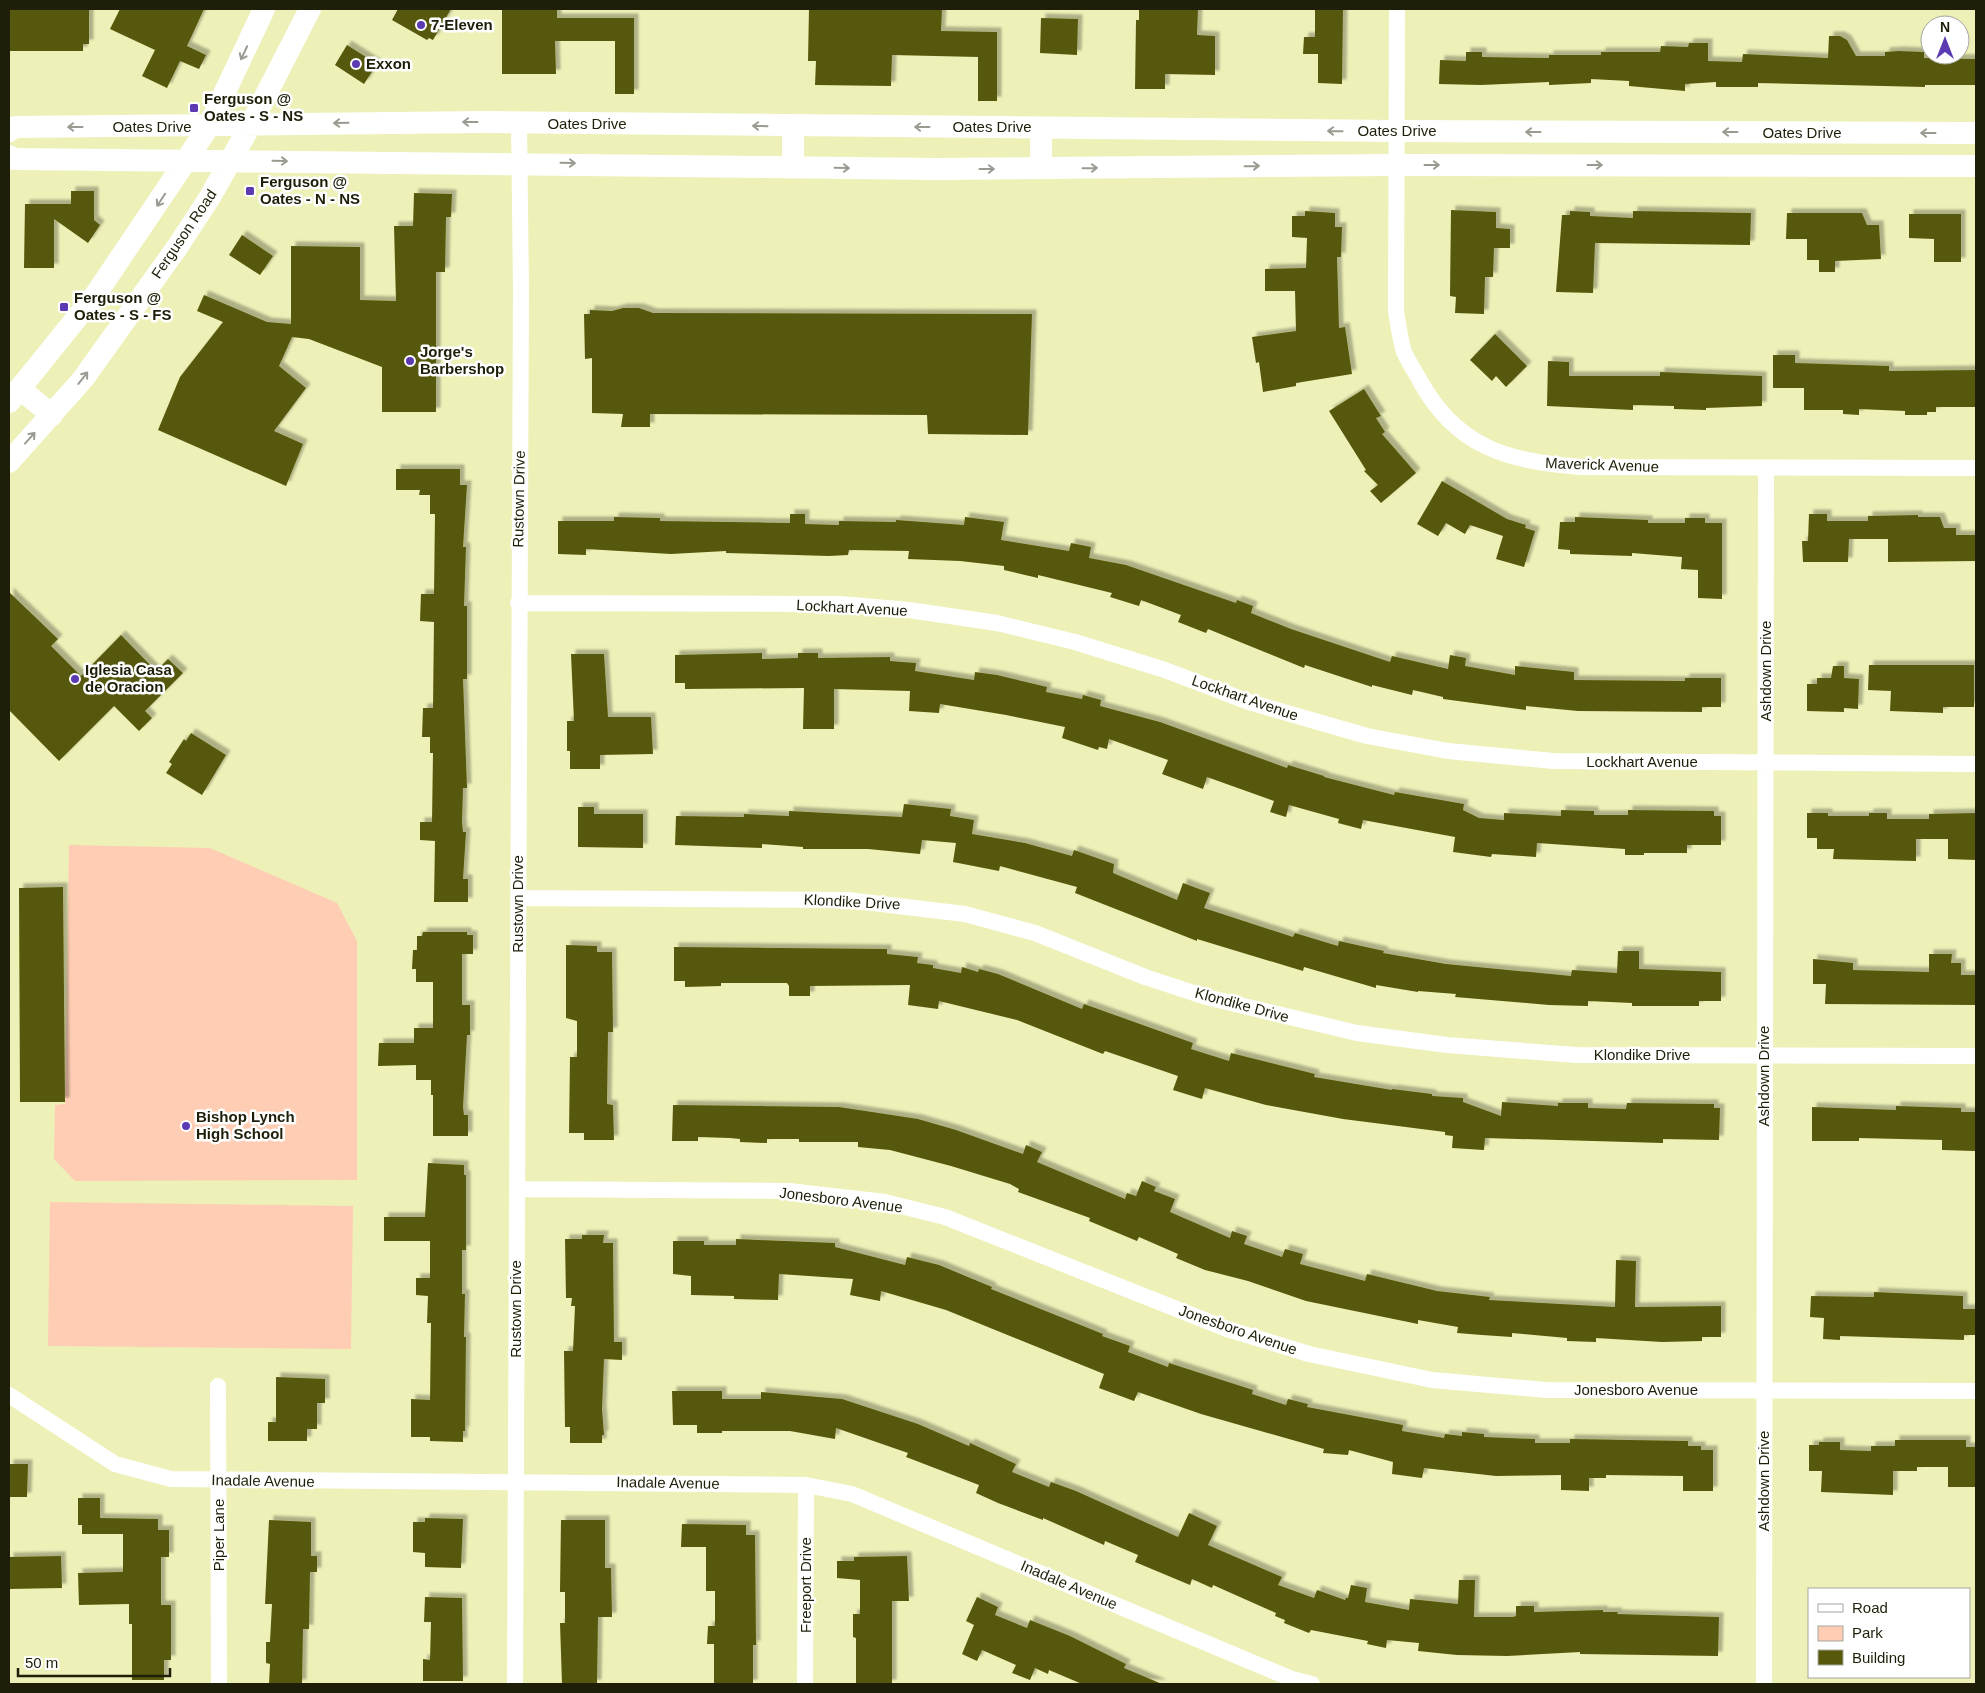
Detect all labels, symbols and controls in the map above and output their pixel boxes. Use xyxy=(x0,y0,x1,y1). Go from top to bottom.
north arrow xyxy=(1920,15,1970,65)
place label: 7-Eleven xyxy=(431,16,493,33)
marker: 7-Eleven xyxy=(415,19,427,31)
text: N xyxy=(1940,19,1950,35)
one-way arrow xyxy=(238,45,248,60)
place label: Exxon xyxy=(366,55,411,72)
marker: Exxon xyxy=(350,58,362,70)
place label: Ferguson @ Oates - S - NS xyxy=(204,90,303,124)
marker: Ferguson @ Oates - S - NS xyxy=(188,102,200,114)
street label: Oates Drive xyxy=(547,115,627,132)
one-way arrow xyxy=(463,117,479,127)
street label: Oates Drive xyxy=(112,118,192,135)
one-way arrow xyxy=(333,118,350,128)
street label: Oates Drive xyxy=(952,118,1032,135)
one-way arrow xyxy=(752,121,768,130)
one-way arrow xyxy=(68,122,84,132)
one-way arrow xyxy=(915,122,931,132)
street label: Oates Drive xyxy=(1357,122,1437,139)
street label: Oates Drive xyxy=(1762,124,1842,141)
one-way arrow xyxy=(1327,126,1344,136)
one-way arrow xyxy=(1525,127,1541,137)
one-way arrow xyxy=(1722,127,1738,137)
one-way arrow xyxy=(1920,128,1936,138)
one-way arrow xyxy=(271,156,287,166)
one-way arrow xyxy=(560,159,576,168)
one-way arrow xyxy=(1424,160,1440,170)
one-way arrow xyxy=(1586,160,1603,170)
one-way arrow xyxy=(1244,161,1260,171)
one-way arrow xyxy=(834,163,850,173)
one-way arrow xyxy=(1082,163,1098,173)
one-way arrow xyxy=(978,164,995,174)
place label: Ferguson @ Oates - N - NS xyxy=(260,173,360,207)
marker: Ferguson @ Oates - N - NS xyxy=(244,185,256,197)
street label: Ferguson Road xyxy=(148,186,220,281)
one-way arrow xyxy=(156,193,166,207)
place label: Ferguson @ Oates - S - FS xyxy=(74,289,172,323)
marker: Ferguson @ Oates - S - FS xyxy=(58,301,70,313)
place label: Jorge's Barbershop xyxy=(420,343,504,377)
marker: Jorge's Barbershop xyxy=(404,355,416,367)
one-way arrow xyxy=(78,372,89,385)
one-way arrow xyxy=(24,432,36,445)
street label: Rustown Drive xyxy=(509,450,528,548)
street label: Maverick Avenue xyxy=(1545,454,1659,475)
street label: Lockhart Avenue xyxy=(796,596,908,619)
street label: Ashdown Drive xyxy=(1757,621,1774,721)
place label: Iglesia Casa de Oracion xyxy=(85,661,172,695)
street label: Lockhart Avenue xyxy=(1190,671,1301,724)
marker: Iglesia Casa de Oracion xyxy=(69,673,81,685)
street label: Lockhart Avenue xyxy=(1586,753,1698,770)
street label: Rustown Drive xyxy=(509,855,526,953)
street label: Klondike Drive xyxy=(803,890,901,913)
street label: Klondike Drive xyxy=(1193,984,1291,1025)
street label: Ashdown Drive xyxy=(1755,1026,1772,1126)
street label: Klondike Drive xyxy=(1594,1046,1690,1063)
place label: Bishop Lynch High School xyxy=(196,1108,295,1142)
marker: Bishop Lynch High School xyxy=(180,1120,192,1132)
street label: Jonesboro Avenue xyxy=(778,1184,904,1215)
street label: Rustown Drive xyxy=(507,1260,524,1358)
street label: Jonesboro Avenue xyxy=(1177,1301,1300,1358)
street label: Jonesboro Avenue xyxy=(1574,1381,1698,1398)
street label: Ashdown Drive xyxy=(1755,1431,1772,1531)
street label: Inadale Avenue xyxy=(211,1471,315,1490)
street label: Inadale Avenue xyxy=(616,1473,720,1492)
street label: Piper Lane xyxy=(210,1499,227,1571)
street label: Freeport Drive xyxy=(797,1537,814,1633)
street label: Inadale Avenue xyxy=(1018,1557,1120,1613)
legend xyxy=(1808,1588,1970,1678)
text: Road xyxy=(1852,1599,1888,1616)
text: Park xyxy=(1852,1624,1883,1641)
scale bar xyxy=(18,1646,170,1678)
text: Building xyxy=(1852,1649,1905,1666)
text: 50 m xyxy=(25,1654,58,1671)

